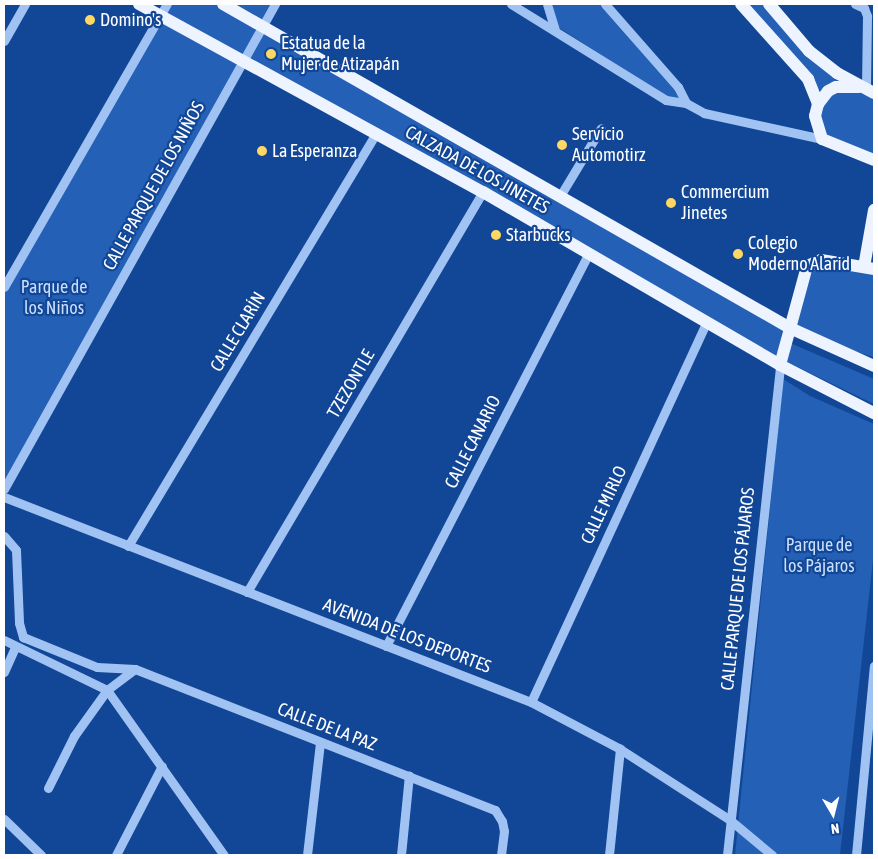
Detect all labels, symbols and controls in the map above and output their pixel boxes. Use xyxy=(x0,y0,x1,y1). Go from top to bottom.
place label: Domino's xyxy=(100,9,161,31)
marker: Domino's xyxy=(84,14,96,26)
place label: Estatua de la Mujer de Atizapán xyxy=(281,33,400,76)
marker: Estatua de la Mujer de Atizapán xyxy=(265,48,277,60)
street label: CALLE PARQUE DE LOS NIÑOS xyxy=(99,98,209,274)
street label: CALZADA DE LOS JINETES xyxy=(401,121,553,219)
place label: Servicio Automotirz xyxy=(572,124,646,166)
marker: Servicio Automotirz xyxy=(556,139,568,151)
place label: La Esperanza xyxy=(272,140,357,162)
marker: La Esperanza xyxy=(256,145,268,157)
place label: Commercium Jinetes xyxy=(681,182,769,224)
marker: Commercium Jinetes xyxy=(665,197,677,209)
place label: Starbucks xyxy=(506,224,571,246)
marker: Starbucks xyxy=(490,229,502,241)
place label: Colegio Moderno Alarid xyxy=(748,233,850,276)
marker: Colegio Moderno Alarid xyxy=(732,248,744,260)
park label: Parque de los Niños xyxy=(21,277,87,320)
street label: CALLE CLARÍN xyxy=(206,288,270,376)
street label: TZEZONTLE xyxy=(323,346,379,422)
street label: CALLE CANARIO xyxy=(440,392,506,492)
street label: CALLE MIRLO xyxy=(577,462,631,548)
street label: CALLE PARQUE DE LOS PÁJAROS xyxy=(717,487,759,691)
park label: Parque de los Pájaros xyxy=(783,535,855,578)
street label: AVENIDA DE LOS DEPORTES xyxy=(320,594,494,678)
street label: CALLE DE LA PAZ xyxy=(274,698,380,756)
north arrow xyxy=(808,789,858,839)
text: N xyxy=(830,820,840,837)

